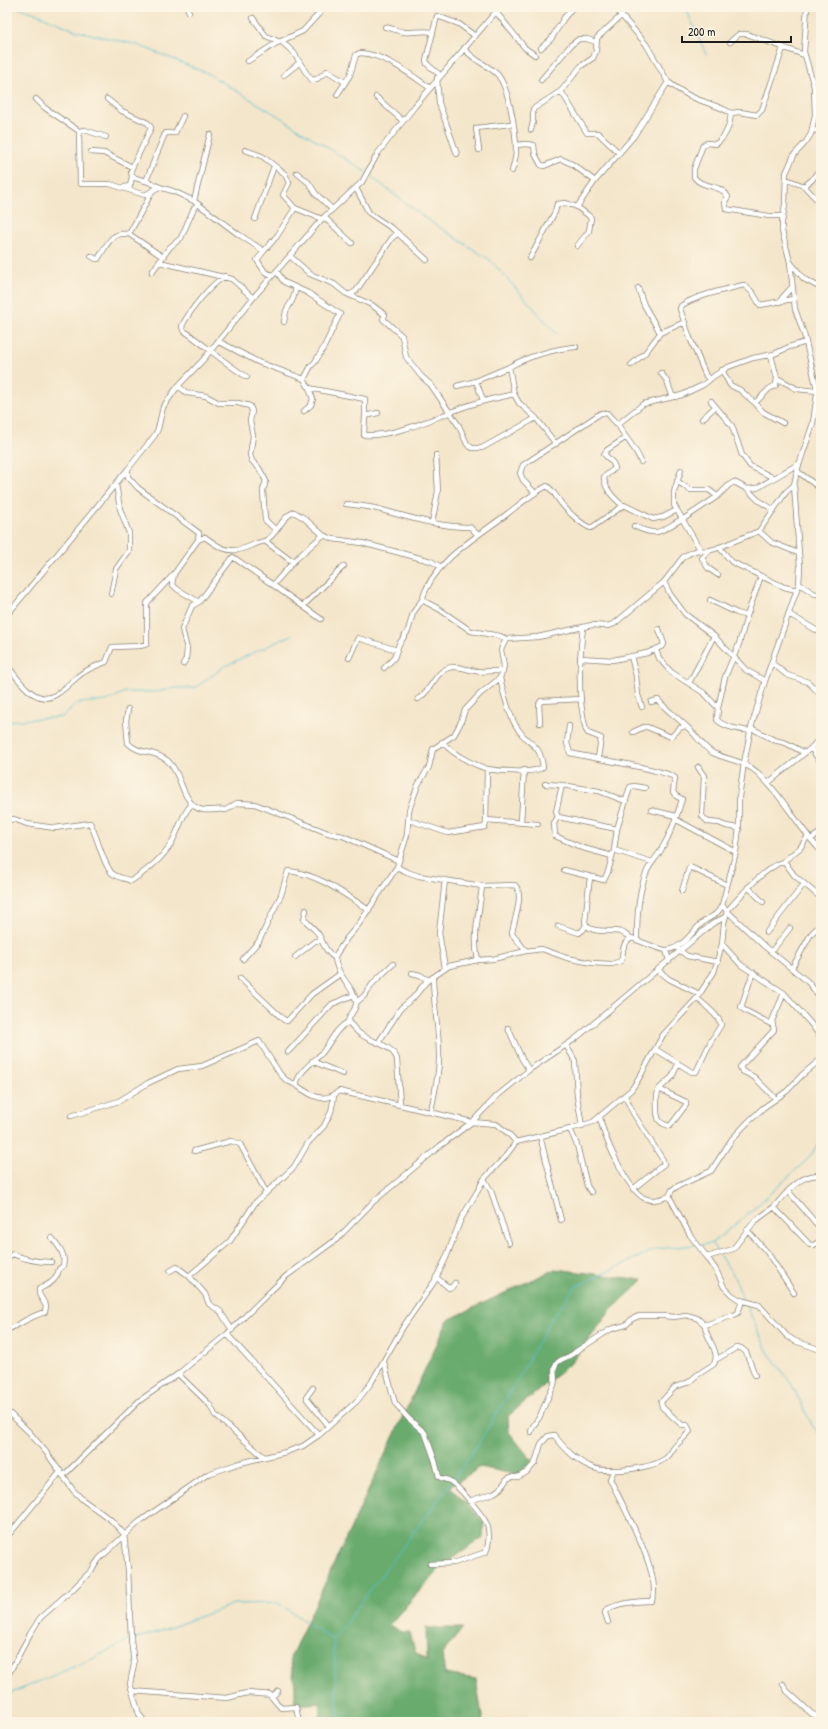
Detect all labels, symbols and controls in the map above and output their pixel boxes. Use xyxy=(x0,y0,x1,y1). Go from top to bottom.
scale bar xyxy=(682,18,791,44)
text: 200 m xyxy=(688,23,715,40)

